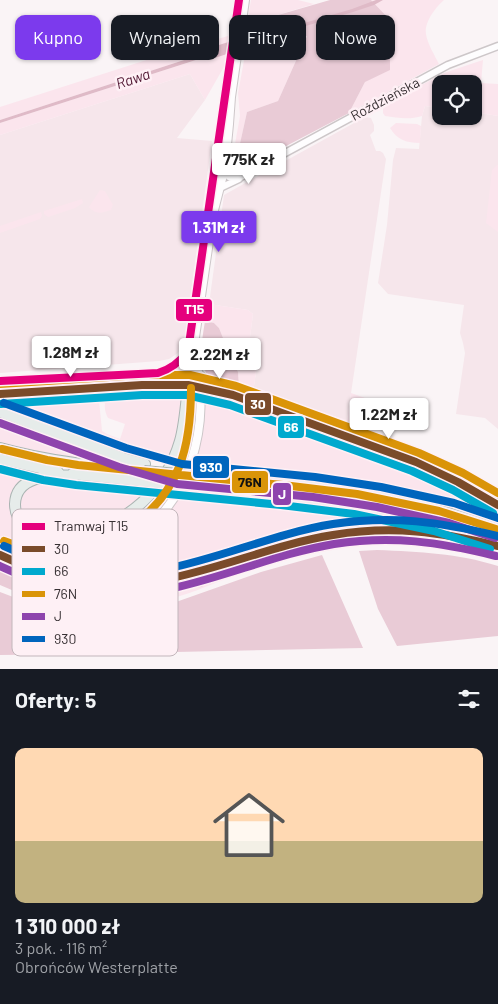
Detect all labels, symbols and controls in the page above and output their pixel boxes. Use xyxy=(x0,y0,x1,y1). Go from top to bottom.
chip: Kupno xyxy=(15,15,101,60)
chip: Wynajem xyxy=(111,15,219,60)
chip: Filtry xyxy=(229,15,306,60)
chip: Nowe xyxy=(316,15,395,60)
water label: Rawa xyxy=(113,64,152,92)
street label: Roździeńska xyxy=(347,73,422,124)
map controls xyxy=(432,75,482,125)
button: locate xyxy=(432,75,482,125)
pin: 775K zł xyxy=(203,142,295,185)
text: 775K zł xyxy=(223,149,275,168)
pin: 1.31M zł xyxy=(167,210,271,253)
text: 1.31M zł xyxy=(192,217,246,236)
line badge: T15 xyxy=(175,298,213,322)
text: T15 xyxy=(184,300,205,317)
pin: 1.28M zł xyxy=(19,336,123,378)
pin: 2.22M zł xyxy=(168,338,272,380)
text: 1.28M zł xyxy=(43,342,99,361)
text: 2.22M zł xyxy=(190,344,250,363)
line badge: 30 xyxy=(244,392,272,416)
text: 30 xyxy=(250,395,266,412)
pin: 1.22M zł xyxy=(337,398,441,440)
text: 1.22M zł xyxy=(361,404,417,423)
line badge: 66 xyxy=(277,415,305,439)
text: 66 xyxy=(283,418,299,435)
line badge: 930 xyxy=(192,455,230,479)
text: 930 xyxy=(200,458,223,475)
line badge: 76N xyxy=(231,470,269,494)
text: 76N xyxy=(238,473,262,490)
line badge: J xyxy=(272,482,292,506)
text: J xyxy=(278,485,286,502)
legend xyxy=(12,509,178,656)
text: Tramwaj T15 xyxy=(54,517,128,534)
text: 30 xyxy=(54,540,69,557)
text: 66 xyxy=(54,562,68,579)
text: 76N xyxy=(54,585,77,602)
text: J xyxy=(54,607,62,624)
text: 930 xyxy=(54,630,76,647)
icon: filters xyxy=(455,685,483,713)
text: Oferty: 5 xyxy=(15,687,96,712)
icon: home xyxy=(204,780,294,870)
text: 1 310 000 zł xyxy=(15,913,120,938)
text: 3 pok. · 116 m² xyxy=(15,938,107,957)
text: Obrońców Westerplatte xyxy=(15,957,178,976)

